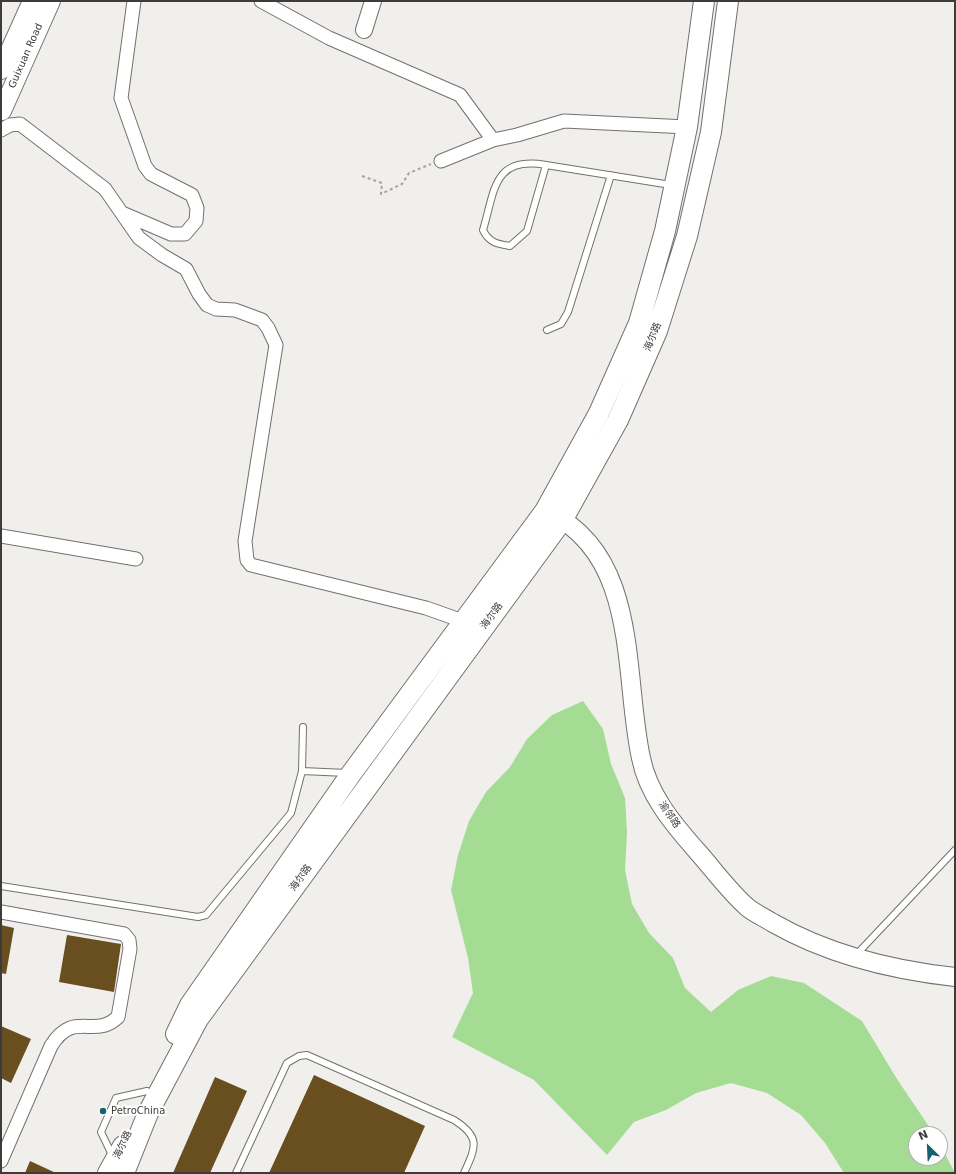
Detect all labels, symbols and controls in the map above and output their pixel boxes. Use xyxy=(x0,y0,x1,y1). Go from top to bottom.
street label: Guixuan Road xyxy=(6,22,46,90)
street label: 海尔路 xyxy=(642,321,664,353)
street label: 海尔路 xyxy=(478,600,506,632)
street label: 渝邻路 xyxy=(656,799,682,831)
street label: 海尔路 xyxy=(287,862,315,894)
place label: PetroChina xyxy=(111,1105,165,1117)
marker: PetroChina xyxy=(98,1106,108,1116)
north arrow xyxy=(908,1126,948,1166)
text: N xyxy=(916,1128,930,1143)
street label: 海尔路 xyxy=(111,1129,135,1161)

